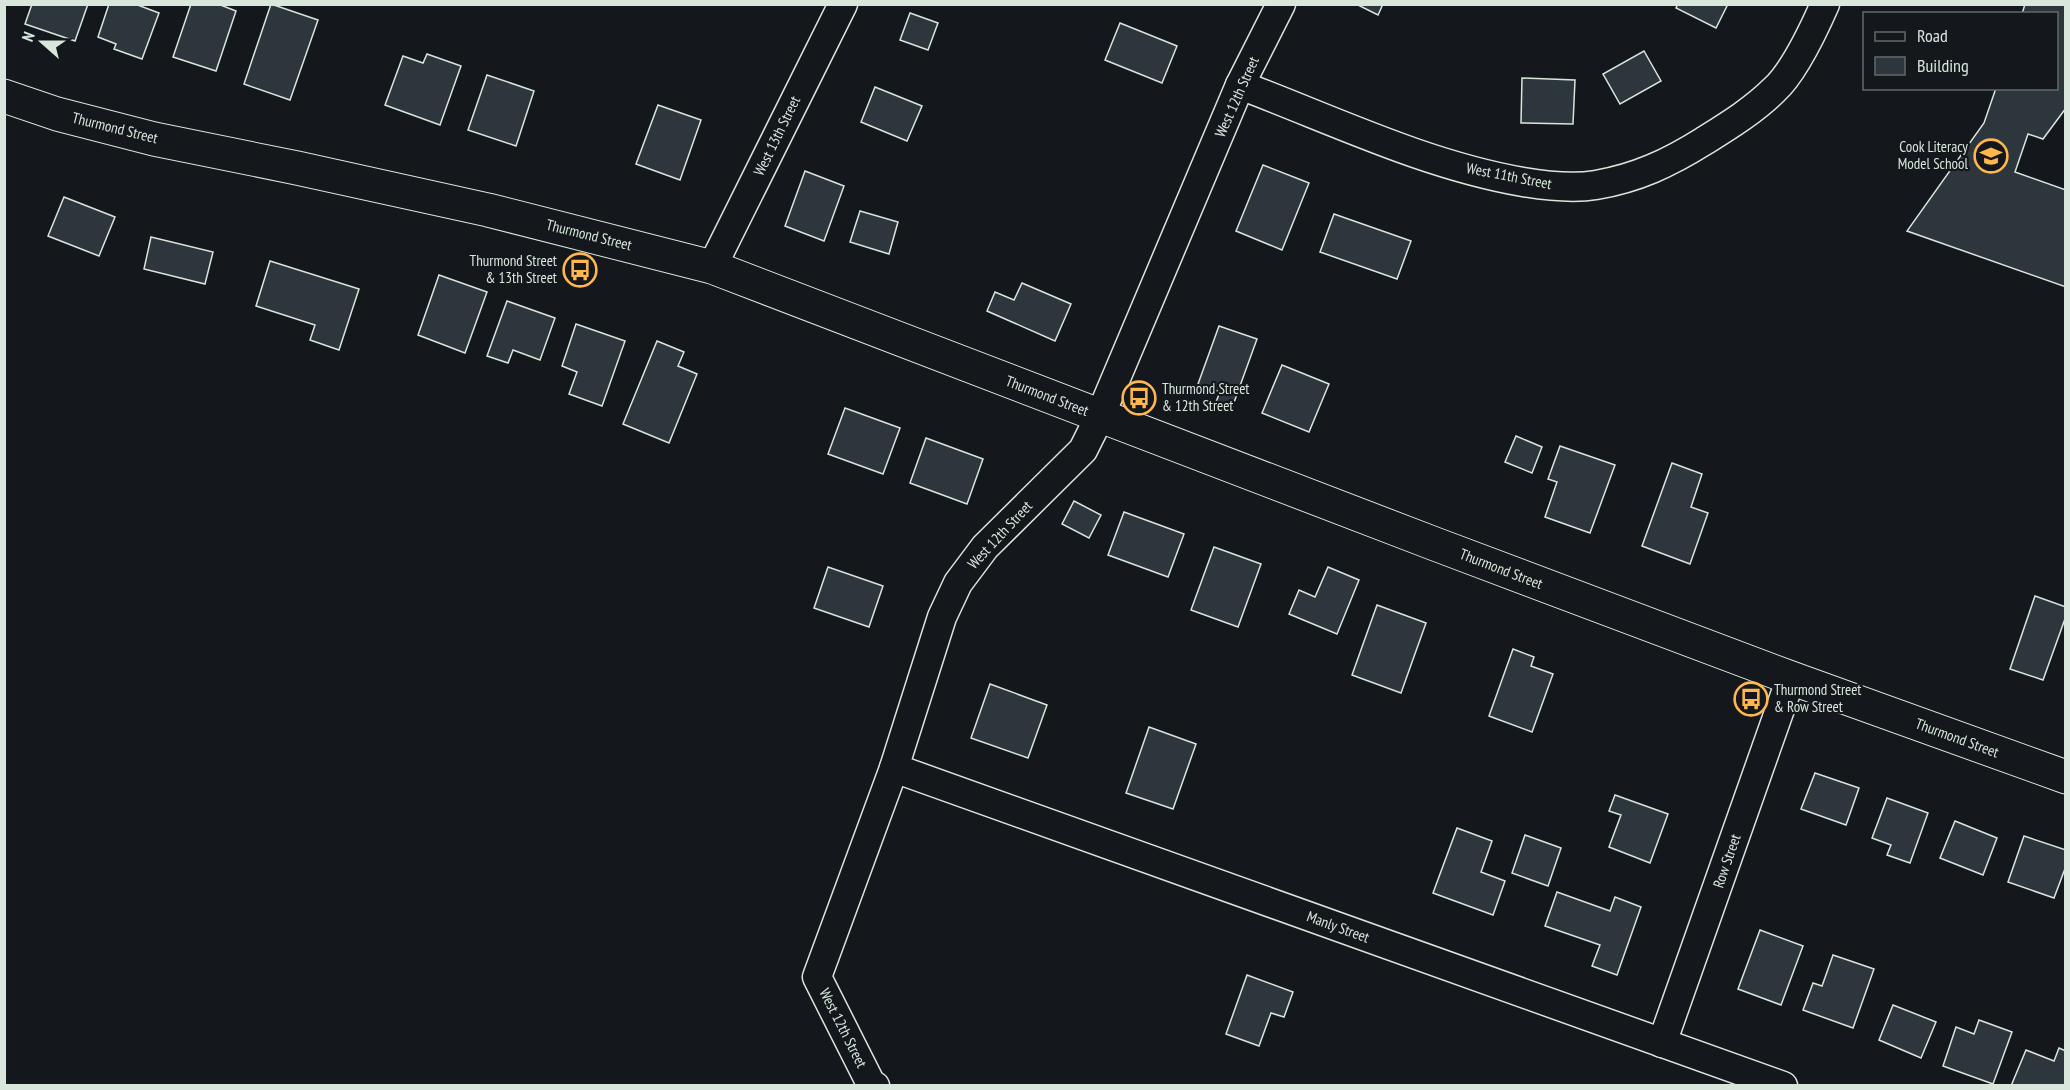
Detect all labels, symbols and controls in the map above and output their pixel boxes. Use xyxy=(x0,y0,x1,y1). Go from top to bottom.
north arrow xyxy=(12,12,72,72)
legend xyxy=(1863,12,2058,90)
text: Road xyxy=(1917,24,1948,47)
text: N xyxy=(17,29,39,44)
street label: West 12th Street xyxy=(1210,53,1263,140)
text: Building xyxy=(1917,54,1969,77)
street label: West 13th Street xyxy=(749,93,804,179)
street label: Thurmond Street xyxy=(70,108,160,147)
place label: Cook Literacy Model School xyxy=(1898,137,1969,173)
school or university icon: Cook Literacy Model School xyxy=(1973,138,2009,174)
street label: West 11th Street xyxy=(1465,158,1553,193)
street label: Thurmond Street xyxy=(544,215,634,254)
place label: Thurmond Street & 13th Street xyxy=(470,251,557,287)
bus stop icon: Thurmond Street & 13th Street xyxy=(562,252,598,288)
street label: Thurmond Street xyxy=(1003,371,1091,420)
place label: Thurmond Street & 12th Street xyxy=(1162,379,1249,415)
bus stop icon: Thurmond Street & 12th Street xyxy=(1121,380,1157,416)
street label: West 12th Street xyxy=(963,497,1036,573)
street label: Thurmond Street xyxy=(1457,544,1545,593)
place label: Thurmond Street & Row Street xyxy=(1774,680,1861,716)
bus stop icon: Thurmond Street & Row Street xyxy=(1733,681,1769,717)
street label: Thurmond Street xyxy=(1913,714,2002,761)
street label: Row Street xyxy=(1708,831,1745,890)
street label: Manly Street xyxy=(1304,906,1372,947)
street label: West 12th Street xyxy=(815,985,872,1071)

